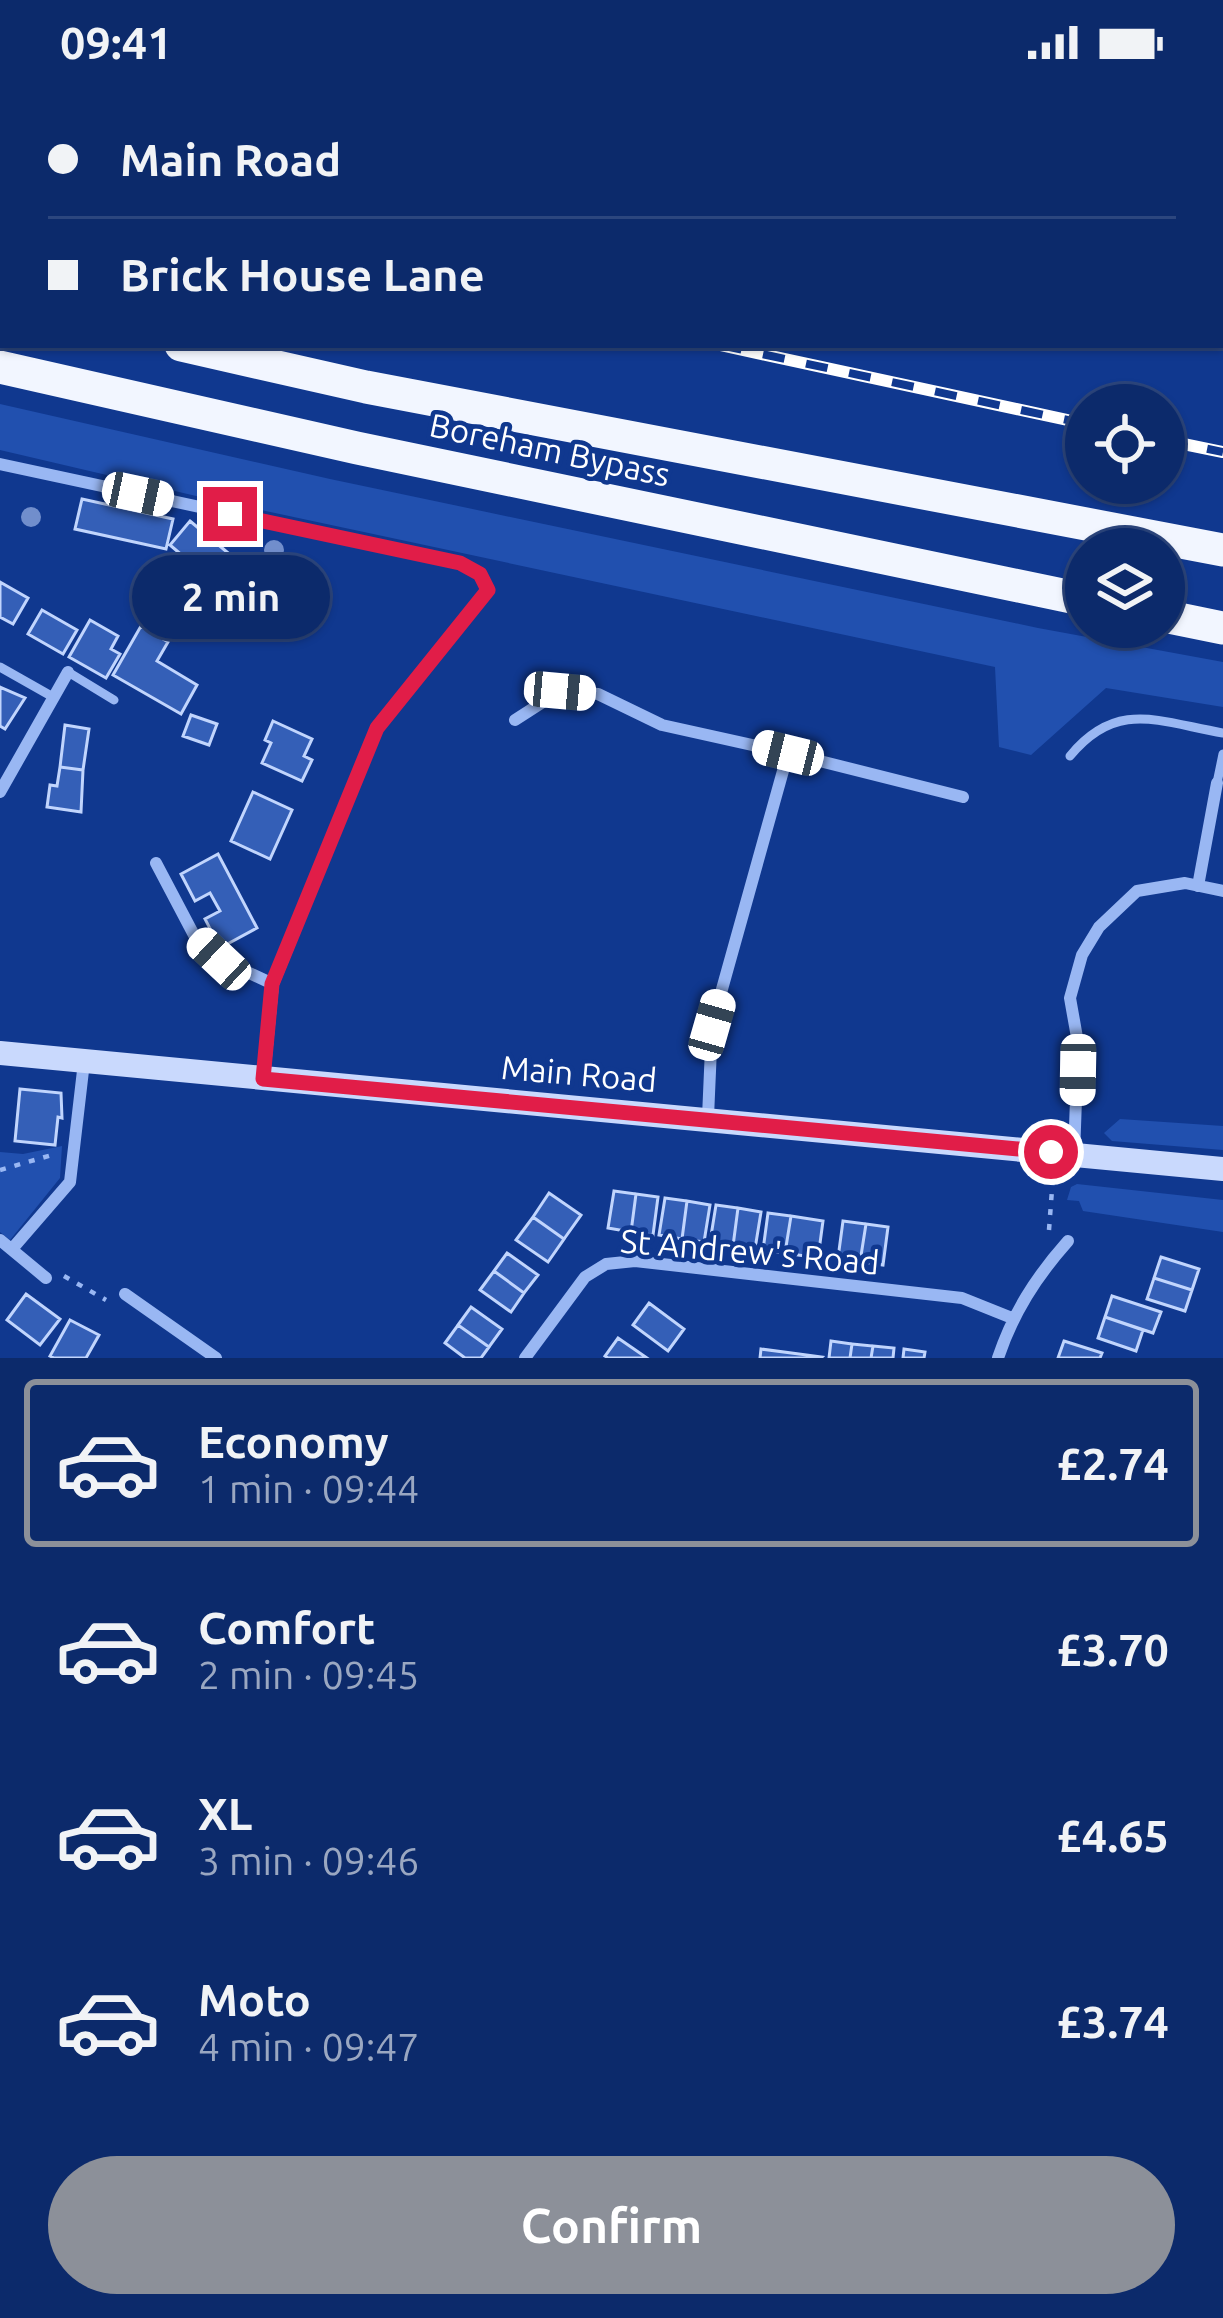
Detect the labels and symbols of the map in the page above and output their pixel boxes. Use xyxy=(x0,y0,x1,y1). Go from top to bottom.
street label: Boreham Bypass xyxy=(427,405,673,493)
car xyxy=(99,469,177,519)
route end xyxy=(203,487,257,541)
callout: 2 min xyxy=(131,556,329,640)
car xyxy=(523,670,597,712)
car xyxy=(749,727,827,779)
car xyxy=(180,921,258,997)
car xyxy=(685,985,739,1065)
car xyxy=(1059,1034,1097,1106)
street label: Main Road xyxy=(500,1048,658,1098)
route start xyxy=(1024,1125,1078,1179)
street label: St Andrew's Road xyxy=(619,1221,881,1281)

